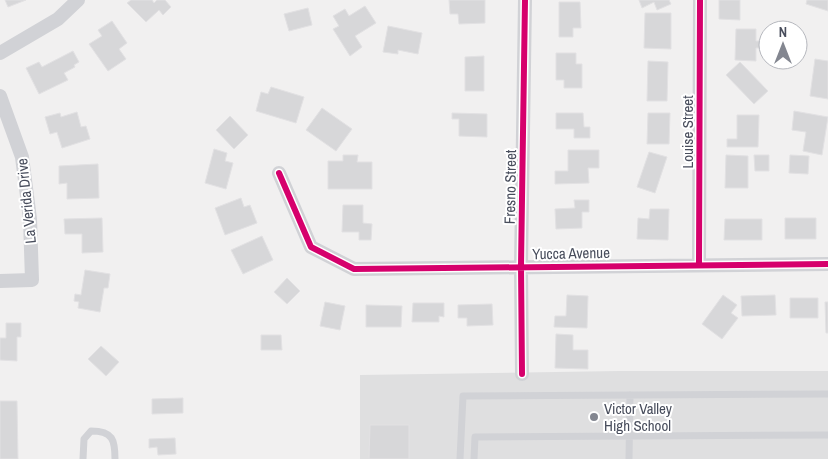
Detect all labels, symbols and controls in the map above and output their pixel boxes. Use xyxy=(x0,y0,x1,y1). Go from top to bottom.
north arrow xyxy=(758,20,808,70)
text: N xyxy=(779,23,787,41)
street label: Louise Street xyxy=(677,95,698,169)
street label: Fresno Street xyxy=(499,149,521,224)
street label: La Verida Drive xyxy=(11,157,41,245)
street label: Yucca Avenue xyxy=(532,242,610,264)
place label: Victor Valley High School xyxy=(604,398,673,436)
marker: Victor Valley High School xyxy=(588,411,600,423)

